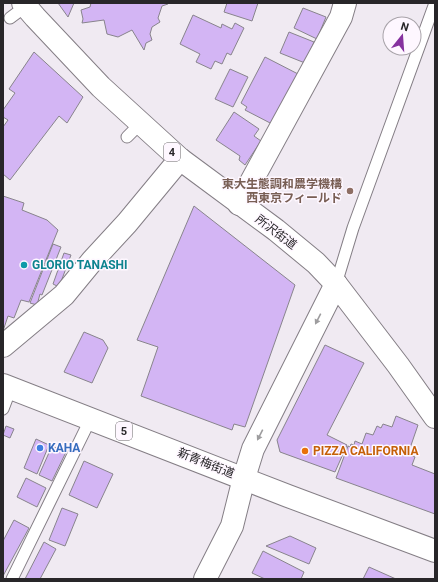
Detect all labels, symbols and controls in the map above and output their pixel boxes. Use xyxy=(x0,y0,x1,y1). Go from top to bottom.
north arrow xyxy=(382,16,422,56)
text: N xyxy=(399,20,411,34)
road number: 4 xyxy=(164,143,180,161)
place label: 東大生態調和農学機構 西東京フィールド xyxy=(222,177,342,205)
marker: 東大生態調和農学機構 西東京フィールド xyxy=(345,186,355,196)
street label: 所沢街道 xyxy=(253,212,299,252)
place label: GLORIO TANASHI xyxy=(32,258,128,272)
marker: GLORIO TANASHI xyxy=(19,260,29,270)
one-way arrow xyxy=(315,313,322,325)
road number: 5 xyxy=(116,422,132,440)
one-way arrow xyxy=(257,429,263,441)
place label: KAHA xyxy=(48,441,81,455)
marker: KAHA xyxy=(35,443,45,453)
place label: PIZZA CALIFORNIA xyxy=(313,444,419,458)
street label: 新青梅街道 xyxy=(176,445,236,481)
marker: PIZZA CALIFORNIA xyxy=(300,446,310,456)

